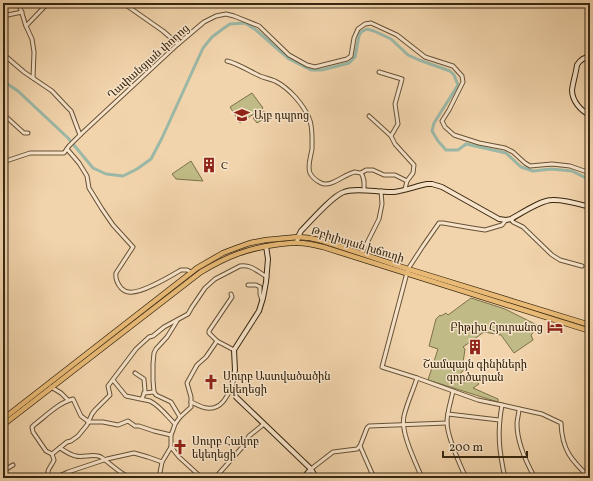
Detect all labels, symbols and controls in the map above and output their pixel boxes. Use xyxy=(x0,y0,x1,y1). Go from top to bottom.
street label: Ղափանցյան փողոց xyxy=(105,21,193,103)
school or university icon: Այբ դպրոց xyxy=(233,106,251,124)
place label: Այբ դպրոց xyxy=(254,109,309,124)
building icon: C xyxy=(200,156,218,174)
place label: C xyxy=(221,159,228,174)
street label: Թբիլիսյան խճուղի xyxy=(309,224,406,267)
hotel icon: Բիթլիս Հյուրանոց xyxy=(546,318,564,336)
place label: Բիթլիս Հյուրանոց xyxy=(450,321,543,336)
building icon: Շամպայն գինիների գործարան xyxy=(466,338,484,356)
place label: Շամպայն գինիների գործարան xyxy=(423,358,527,386)
place label: Սուրբ Աստվածածին եկեղեցի xyxy=(223,370,331,398)
church icon: Սուրբ Աստվածածին եկեղեցի xyxy=(202,373,220,391)
scale bar xyxy=(443,433,527,459)
place label: Սուրբ Հակոբ եկեղեցի xyxy=(192,435,259,463)
church icon: Սուրբ Հակոբ եկեղեցի xyxy=(171,438,189,456)
text: 200 m xyxy=(449,440,483,456)

